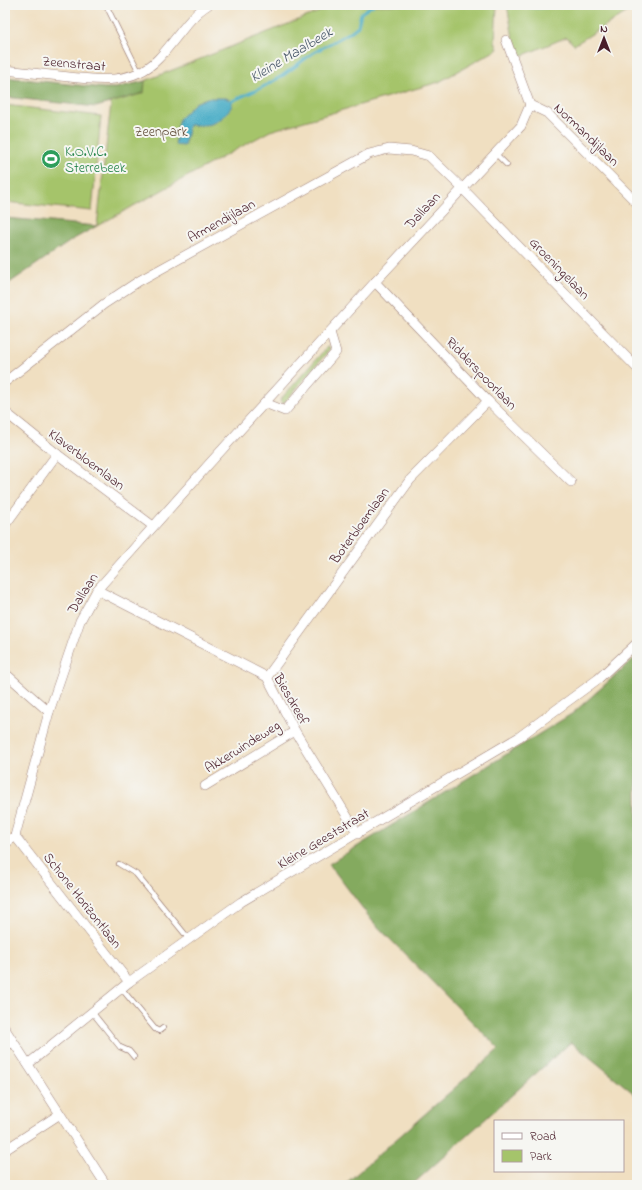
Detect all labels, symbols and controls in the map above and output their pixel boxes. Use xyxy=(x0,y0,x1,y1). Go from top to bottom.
north arrow xyxy=(584,18,624,58)
water label: Kleine Maalbeek xyxy=(246,21,338,88)
text: N xyxy=(600,21,608,37)
street label: Zeenstraat xyxy=(41,51,107,78)
street label: Normandijlaan xyxy=(548,98,624,172)
park label: Zeenpark xyxy=(134,122,188,143)
place label: K.O.V.C. Sterrebeek xyxy=(65,142,127,179)
sports icon: K.O.V.C. Sterrebeek xyxy=(40,148,62,170)
street label: Dallaan xyxy=(400,187,446,235)
street label: Armendijlaan xyxy=(184,194,260,249)
street label: Groeningelaan xyxy=(523,233,594,306)
street label: Ridderspoorlaan xyxy=(440,333,521,415)
street label: Klaverbloemlaan xyxy=(43,424,129,496)
street label: Boterbloemlaan xyxy=(325,483,395,569)
street label: Dallaan xyxy=(62,569,104,619)
street label: Biesdreef xyxy=(267,669,314,730)
street label: Akkerwindeweg xyxy=(201,716,285,780)
street label: Kleine Geeststraat xyxy=(274,803,374,875)
street label: Schone Horizontlaan xyxy=(37,848,126,954)
legend xyxy=(494,1120,624,1172)
text: Road xyxy=(530,1128,556,1146)
text: Park xyxy=(530,1148,552,1166)

